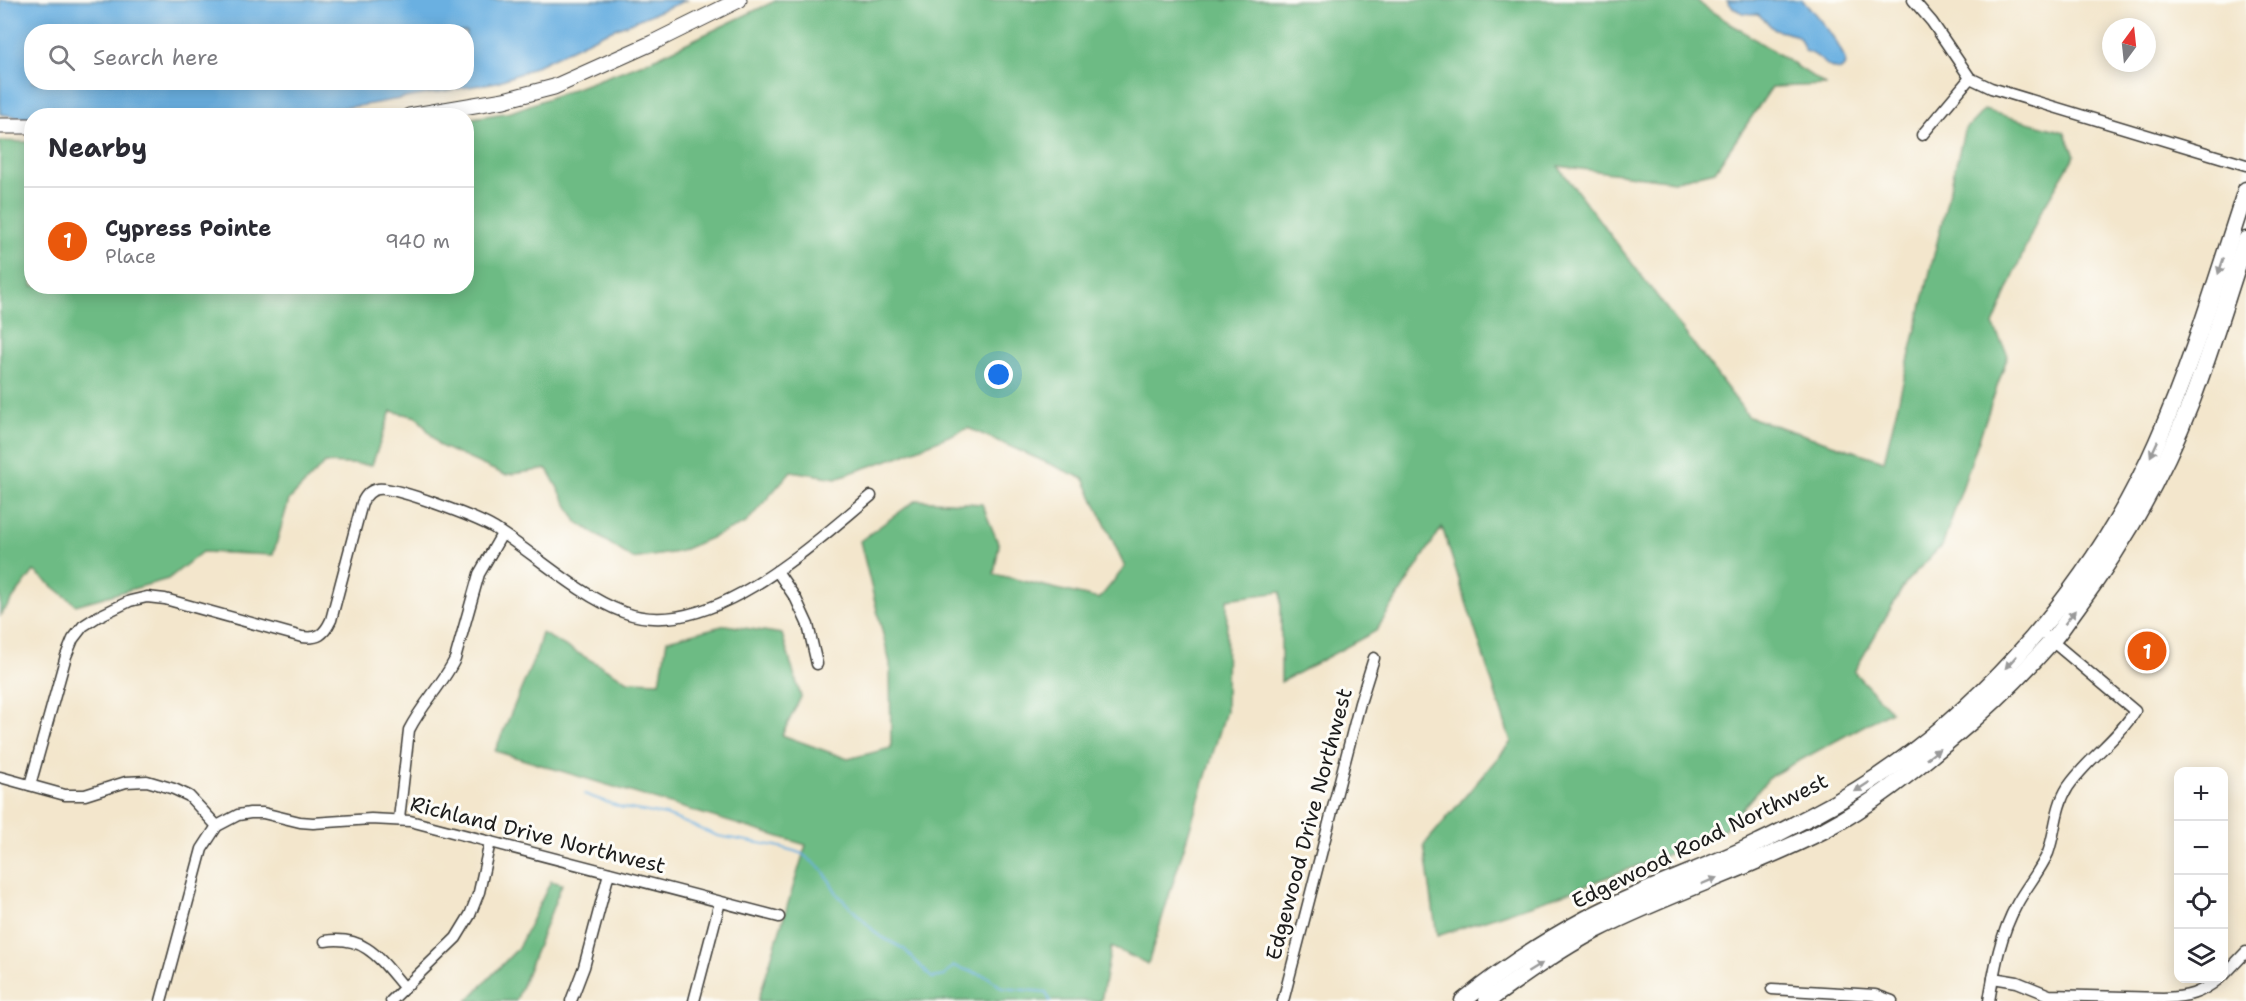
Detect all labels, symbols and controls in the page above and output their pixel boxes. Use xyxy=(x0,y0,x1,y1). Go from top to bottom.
north arrow xyxy=(2102,18,2156,72)
search box xyxy=(24,24,474,90)
icon: search xyxy=(45,41,78,74)
text: Search here xyxy=(93,43,219,72)
text: Nearby xyxy=(48,130,147,165)
text: Cypress Pointe xyxy=(105,214,272,243)
text: 1 xyxy=(63,228,72,254)
text: 940 m xyxy=(385,228,450,254)
text: Place xyxy=(105,243,156,269)
one-way arrow xyxy=(2215,257,2225,275)
your location xyxy=(984,360,1013,389)
one-way arrow xyxy=(2149,440,2158,457)
one-way arrow xyxy=(2064,609,2076,625)
pin: 1 xyxy=(2128,628,2166,674)
one-way arrow xyxy=(2005,654,2018,669)
street label: Edgewood Drive Northwest xyxy=(1259,685,1359,963)
one-way arrow xyxy=(1925,748,1941,761)
street label: Edgewood Road Northwest xyxy=(1567,767,1833,915)
map controls xyxy=(2174,767,2228,983)
button: + xyxy=(2174,767,2228,821)
one-way arrow xyxy=(1853,781,1870,792)
street label: Richland Drive Northwest xyxy=(407,790,669,880)
button: − xyxy=(2174,821,2228,875)
button: locate xyxy=(2174,875,2228,929)
one-way arrow xyxy=(1701,876,1719,886)
button: layers xyxy=(2174,929,2228,983)
one-way arrow xyxy=(1527,962,1544,973)

